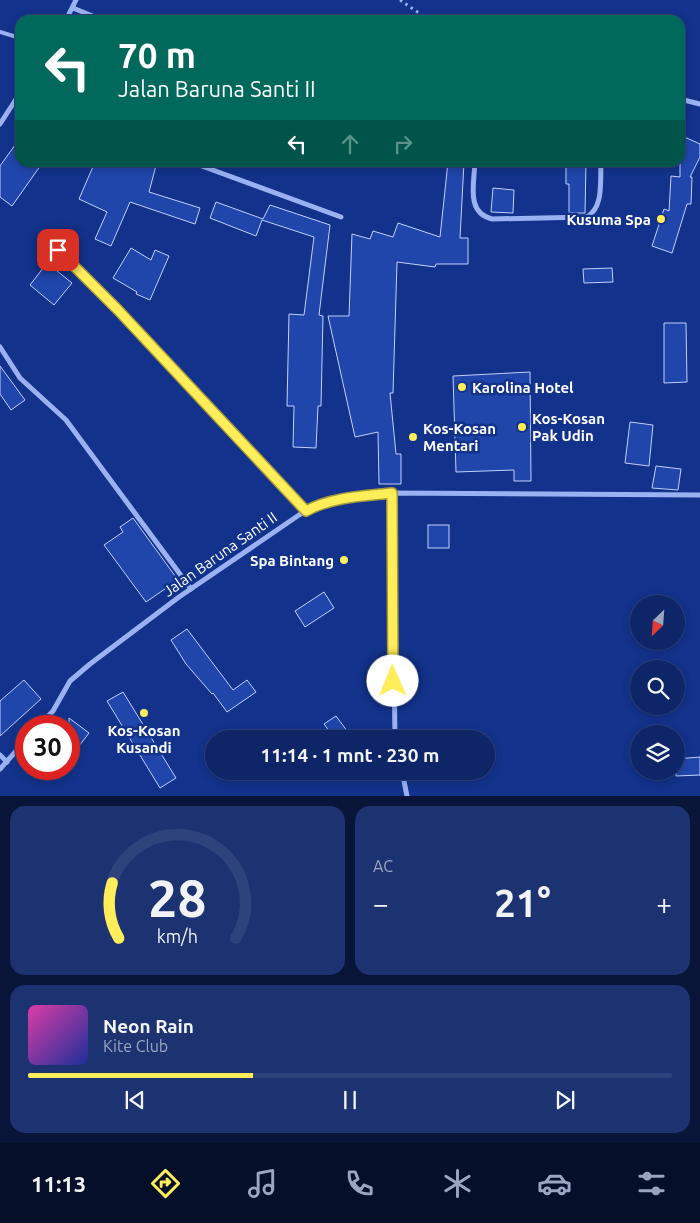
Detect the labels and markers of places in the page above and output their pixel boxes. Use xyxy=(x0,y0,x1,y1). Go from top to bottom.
place label: Kusuma Spa xyxy=(567,211,651,228)
marker: Kusuma Spa xyxy=(655,213,667,225)
pin xyxy=(37,229,79,271)
place label: Karolina Hotel xyxy=(472,379,574,396)
marker: Karolina Hotel xyxy=(456,381,468,393)
place label: Kos-Kosan Pak Udin xyxy=(532,410,605,444)
place label: Kos-Kosan Mentari xyxy=(423,420,496,454)
marker: Kos-Kosan Pak Udin xyxy=(516,421,528,433)
marker: Kos-Kosan Mentari xyxy=(407,431,419,443)
place label: Spa Bintang xyxy=(250,552,334,569)
marker: Spa Bintang xyxy=(338,554,350,566)
marker: Kos-Kosan Kusandi xyxy=(138,707,150,719)
place label: Kos-Kosan Kusandi xyxy=(108,722,181,756)

